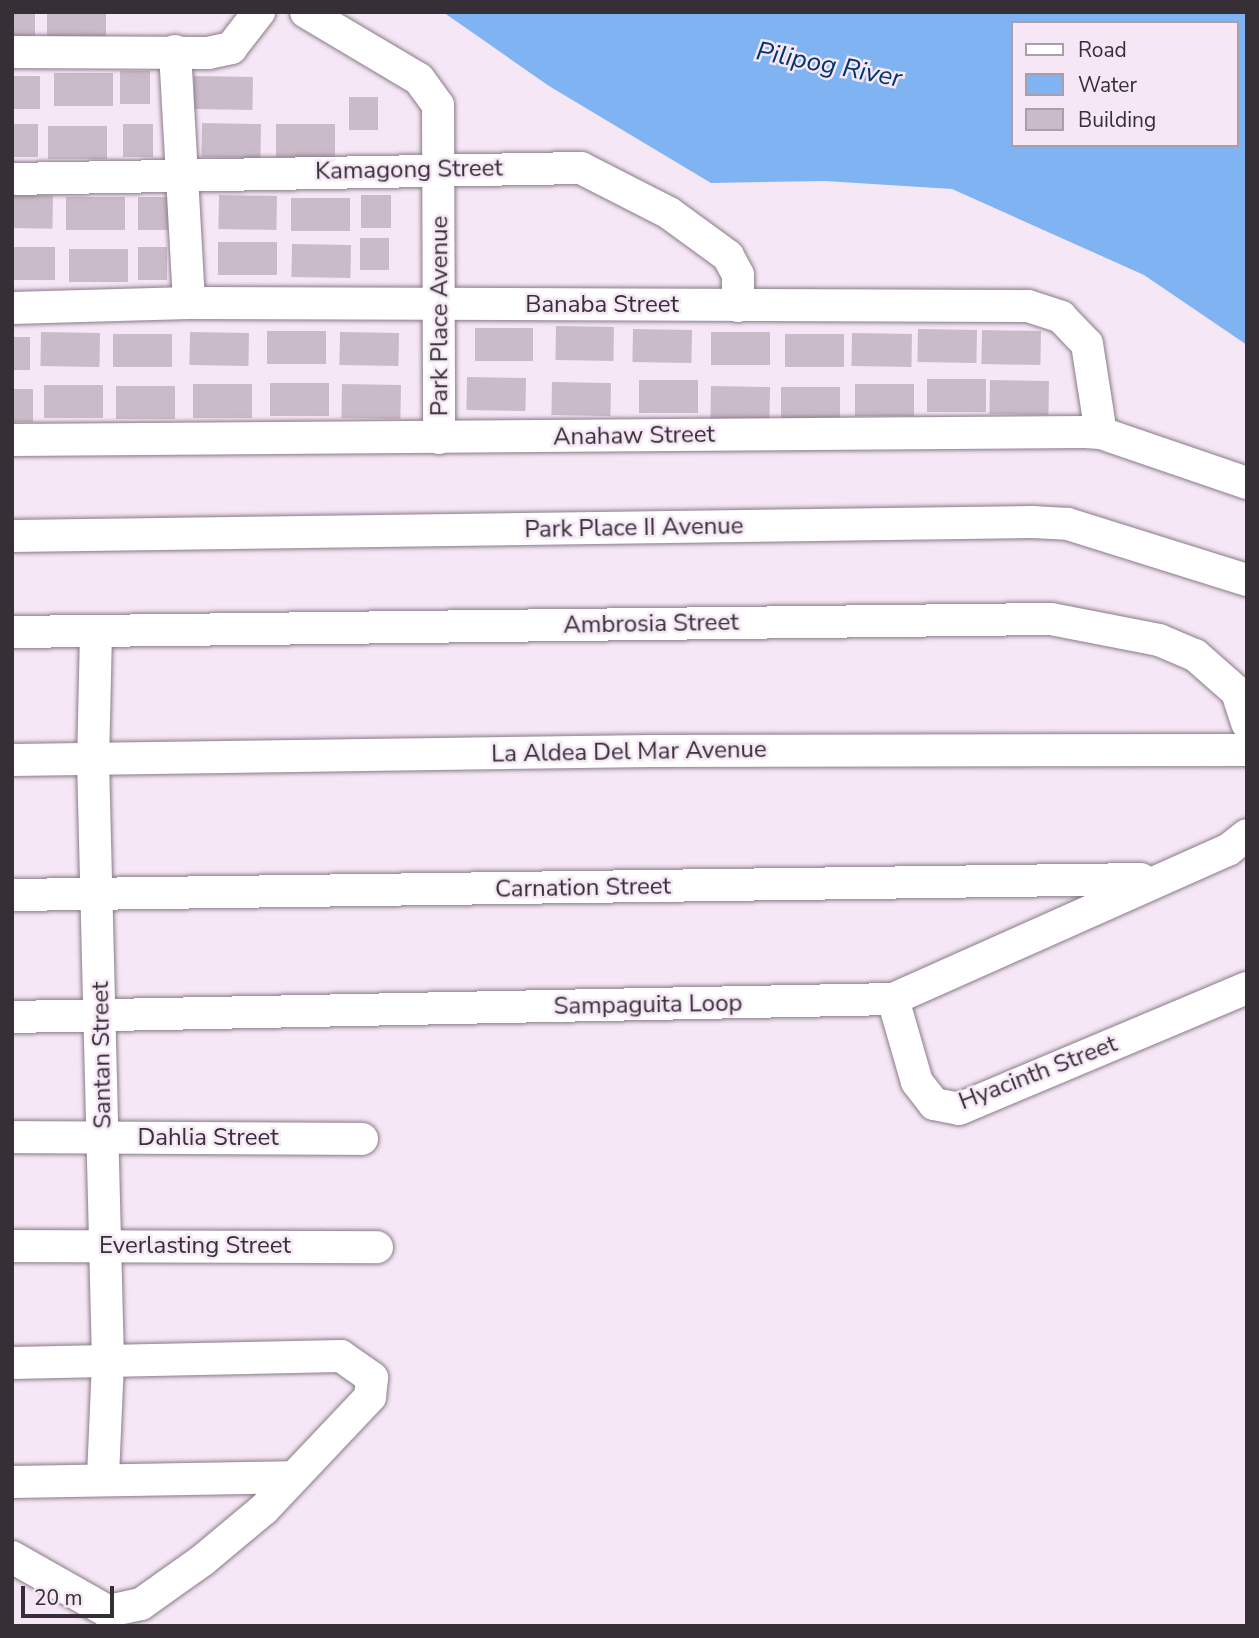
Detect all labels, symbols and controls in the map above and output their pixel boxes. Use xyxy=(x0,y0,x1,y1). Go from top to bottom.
legend xyxy=(1010,21,1238,147)
water label: Pilipog River xyxy=(754,36,904,94)
text: Road xyxy=(1078,36,1127,64)
text: Water xyxy=(1078,71,1137,99)
text: Building xyxy=(1078,106,1156,134)
street label: Kamagong Street xyxy=(315,154,503,186)
street label: Park Place Avenue xyxy=(426,216,454,416)
street label: Banaba Street xyxy=(525,291,679,319)
street label: Anahaw Street xyxy=(553,420,715,452)
street label: Park Place II Avenue xyxy=(524,512,744,544)
street label: Ambrosia Street xyxy=(563,608,739,640)
street label: La Aldea Del Mar Avenue xyxy=(491,735,767,769)
street label: Carnation Street xyxy=(495,872,671,904)
street label: Santan Street xyxy=(86,981,118,1129)
street label: Sampaguita Loop xyxy=(553,989,743,1021)
street label: Hyacinth Street xyxy=(955,1030,1121,1116)
street label: Dahlia Street xyxy=(137,1124,279,1152)
street label: Everlasting Street xyxy=(99,1232,291,1260)
scale bar xyxy=(24,1572,117,1616)
text: 20 m xyxy=(34,1584,83,1612)

